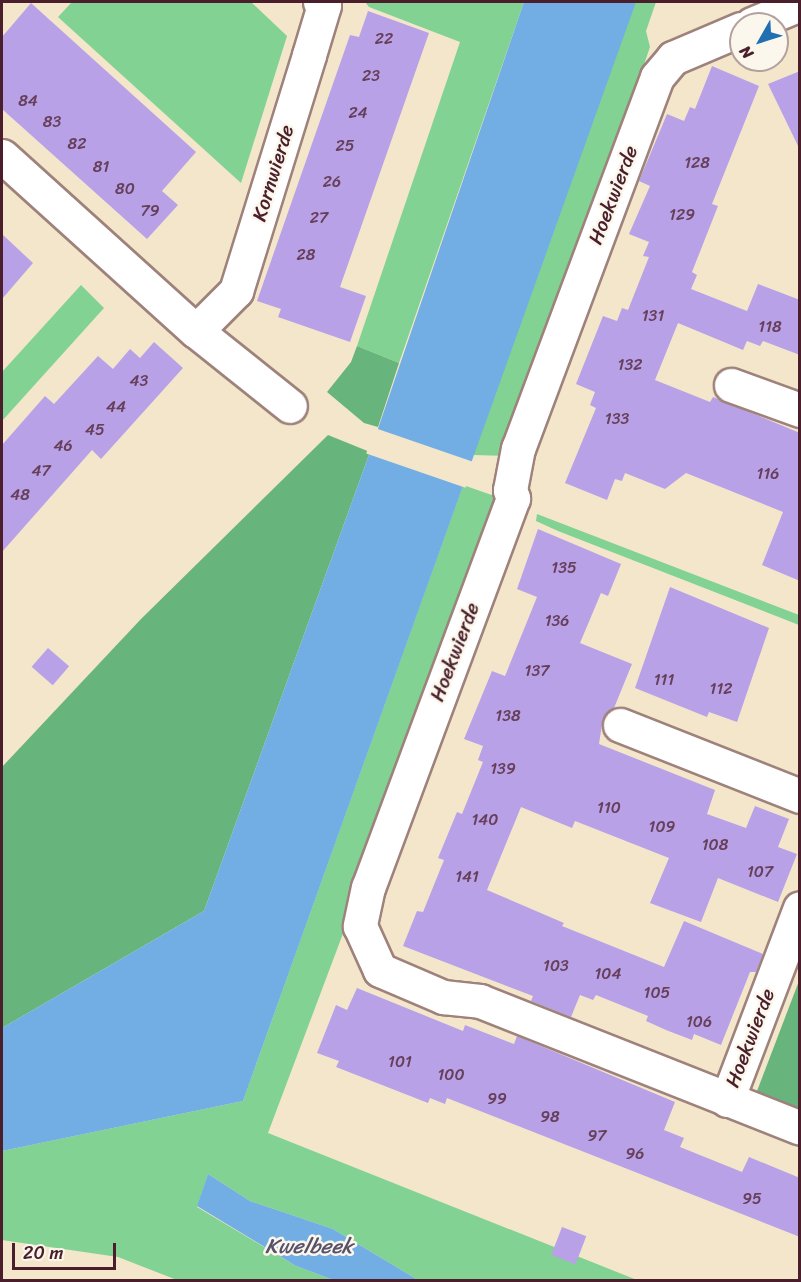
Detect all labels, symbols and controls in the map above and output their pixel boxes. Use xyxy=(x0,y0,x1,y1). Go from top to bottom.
north arrow xyxy=(729,12,789,72)
house number: 22 xyxy=(375,29,393,49)
text: N xyxy=(731,39,761,66)
house number: 23 xyxy=(362,66,380,86)
house number: 84 xyxy=(18,91,38,111)
house number: 24 xyxy=(348,103,368,123)
house number: 83 xyxy=(43,112,61,132)
street label: Kornwierde xyxy=(247,122,299,224)
house number: 82 xyxy=(68,134,86,154)
house number: 25 xyxy=(335,136,355,156)
street label: Hoekwierde xyxy=(583,142,643,248)
house number: 128 xyxy=(684,153,710,173)
house number: 81 xyxy=(93,157,109,177)
house number: 26 xyxy=(323,172,341,192)
house number: 80 xyxy=(115,179,135,199)
house number: 79 xyxy=(141,201,159,221)
house number: 129 xyxy=(669,205,695,225)
house number: 27 xyxy=(310,208,328,228)
house number: 28 xyxy=(297,245,315,265)
house number: 131 xyxy=(642,306,664,326)
house number: 118 xyxy=(758,317,782,337)
house number: 132 xyxy=(618,355,642,375)
house number: 43 xyxy=(130,371,148,391)
house number: 44 xyxy=(106,397,126,417)
house number: 133 xyxy=(605,409,629,429)
house number: 45 xyxy=(85,420,105,440)
house number: 46 xyxy=(53,436,73,456)
house number: 47 xyxy=(31,461,51,481)
house number: 116 xyxy=(757,464,779,484)
house number: 48 xyxy=(10,485,30,505)
house number: 135 xyxy=(551,558,577,578)
street label: Hoekwierde xyxy=(425,599,485,705)
house number: 136 xyxy=(545,611,569,631)
house number: 137 xyxy=(525,661,549,681)
house number: 111 xyxy=(654,670,674,690)
house number: 112 xyxy=(710,679,732,699)
house number: 138 xyxy=(495,706,521,726)
house number: 139 xyxy=(490,759,516,779)
house number: 110 xyxy=(597,798,621,818)
house number: 140 xyxy=(472,810,498,830)
house number: 109 xyxy=(649,817,675,837)
house number: 108 xyxy=(702,835,728,855)
house number: 107 xyxy=(747,862,773,882)
house number: 141 xyxy=(455,867,479,887)
house number: 103 xyxy=(543,956,569,976)
house number: 104 xyxy=(595,964,621,984)
house number: 105 xyxy=(644,983,670,1003)
street label: Hoekwierde xyxy=(720,985,780,1091)
house number: 106 xyxy=(686,1012,712,1032)
house number: 101 xyxy=(388,1052,412,1072)
house number: 100 xyxy=(437,1065,465,1085)
house number: 99 xyxy=(487,1089,507,1109)
house number: 98 xyxy=(540,1107,560,1127)
house number: 97 xyxy=(588,1126,606,1146)
house number: 96 xyxy=(626,1144,644,1164)
house number: 95 xyxy=(742,1189,762,1209)
scale bar xyxy=(15,1231,118,1269)
water label: Kwelbeek xyxy=(265,1233,353,1259)
text: 20 m xyxy=(23,1237,63,1269)

